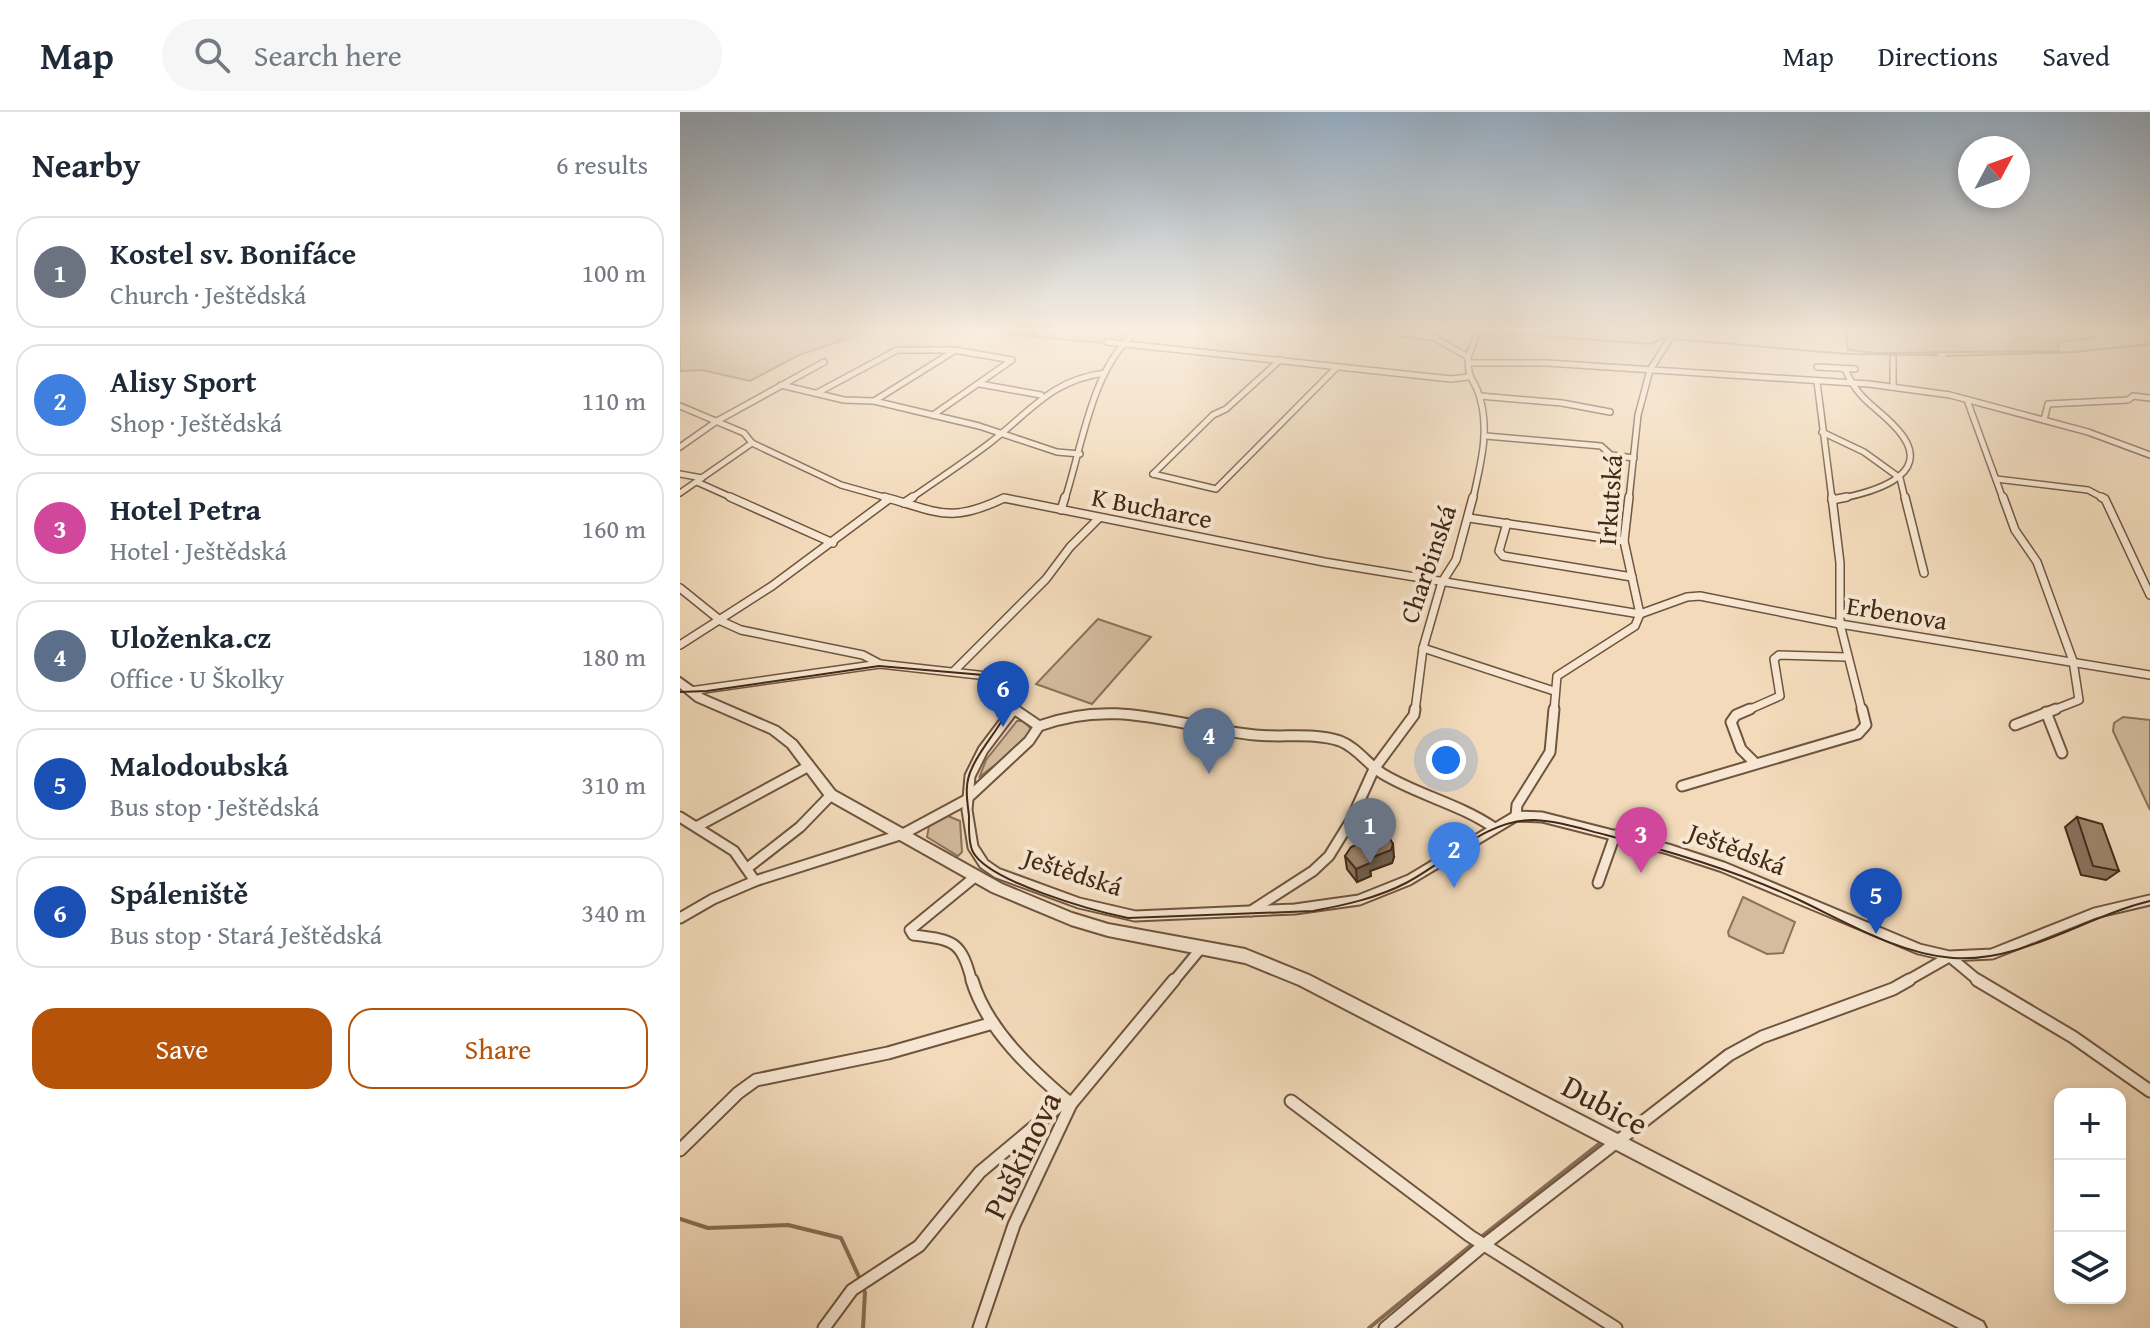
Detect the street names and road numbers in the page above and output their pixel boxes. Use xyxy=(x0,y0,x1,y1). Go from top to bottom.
street label: Irkutská xyxy=(1587,453,1632,547)
street label: K Bucharce xyxy=(1088,477,1216,538)
street label: Charbinská xyxy=(1389,499,1466,628)
street label: Erbenova xyxy=(1844,585,1951,640)
street label: Ještědská xyxy=(1680,811,1792,885)
street label: Ještědská xyxy=(1016,836,1128,906)
street label: Dubice xyxy=(1554,1062,1657,1147)
street label: Puškinova xyxy=(971,1083,1073,1226)

